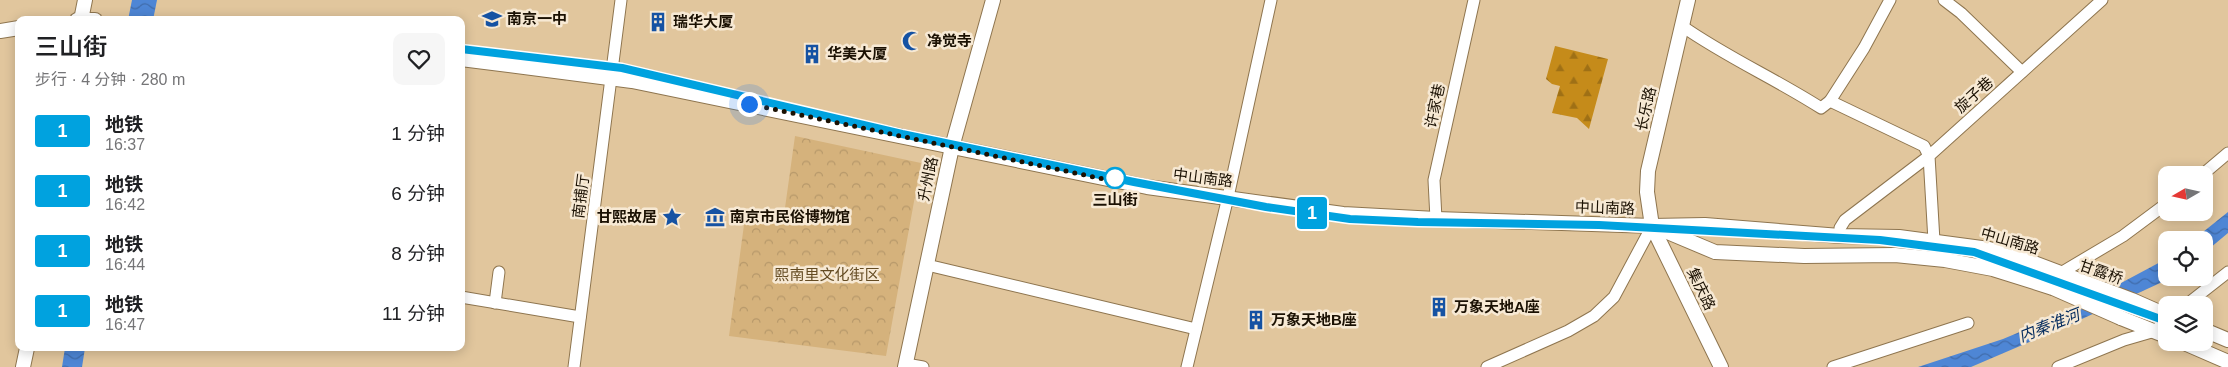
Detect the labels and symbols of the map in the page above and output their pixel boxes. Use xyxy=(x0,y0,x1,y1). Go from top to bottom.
school or university icon: 南京一中 xyxy=(481,8,503,30)
place label: 南京一中 xyxy=(507,10,567,27)
building icon: 瑞华大厦 xyxy=(647,11,669,33)
place label: 瑞华大厦 xyxy=(673,13,733,30)
mosque icon: 净觉寺 xyxy=(901,30,923,52)
place label: 净觉寺 xyxy=(927,32,972,49)
building icon: 华美大厦 xyxy=(801,43,823,65)
place label: 华美大厦 xyxy=(827,45,887,62)
street label: 旋子巷 xyxy=(1951,73,1996,116)
street label: 许家巷 xyxy=(1422,82,1448,130)
street label: 长乐路 xyxy=(1632,85,1659,133)
your location xyxy=(737,92,762,117)
street label: 升州路 xyxy=(915,155,941,203)
street label: 中山南路 xyxy=(1172,165,1234,190)
north arrow xyxy=(2158,166,2212,221)
marker: 三山街 xyxy=(1104,167,1126,189)
street label: 南捕厅 xyxy=(569,173,592,219)
place label: 三山街 xyxy=(1092,191,1138,208)
line badge: 1 xyxy=(1296,197,1328,229)
street label: 中山南路 xyxy=(1575,198,1635,217)
place icon: 甘熙故居 xyxy=(661,206,683,228)
museum icon: 南京市民俗博物馆 xyxy=(704,206,726,228)
place label: 甘熙故居 xyxy=(597,208,657,225)
place label: 南京市民俗博物馆 xyxy=(730,208,850,225)
street label: 中山南路 xyxy=(1979,224,2041,257)
street label: 甘露桥 xyxy=(2077,256,2125,287)
street label: 集庆路 xyxy=(1684,265,1719,313)
park label: 熙南里文化街区 xyxy=(774,266,880,283)
building icon: 万象天地A座 xyxy=(1428,296,1450,318)
place label: 万象天地A座 xyxy=(1454,298,1540,315)
water label: 内秦淮河 xyxy=(2016,305,2085,345)
building icon: 万象天地B座 xyxy=(1245,309,1267,331)
place label: 万象天地B座 xyxy=(1271,311,1357,328)

